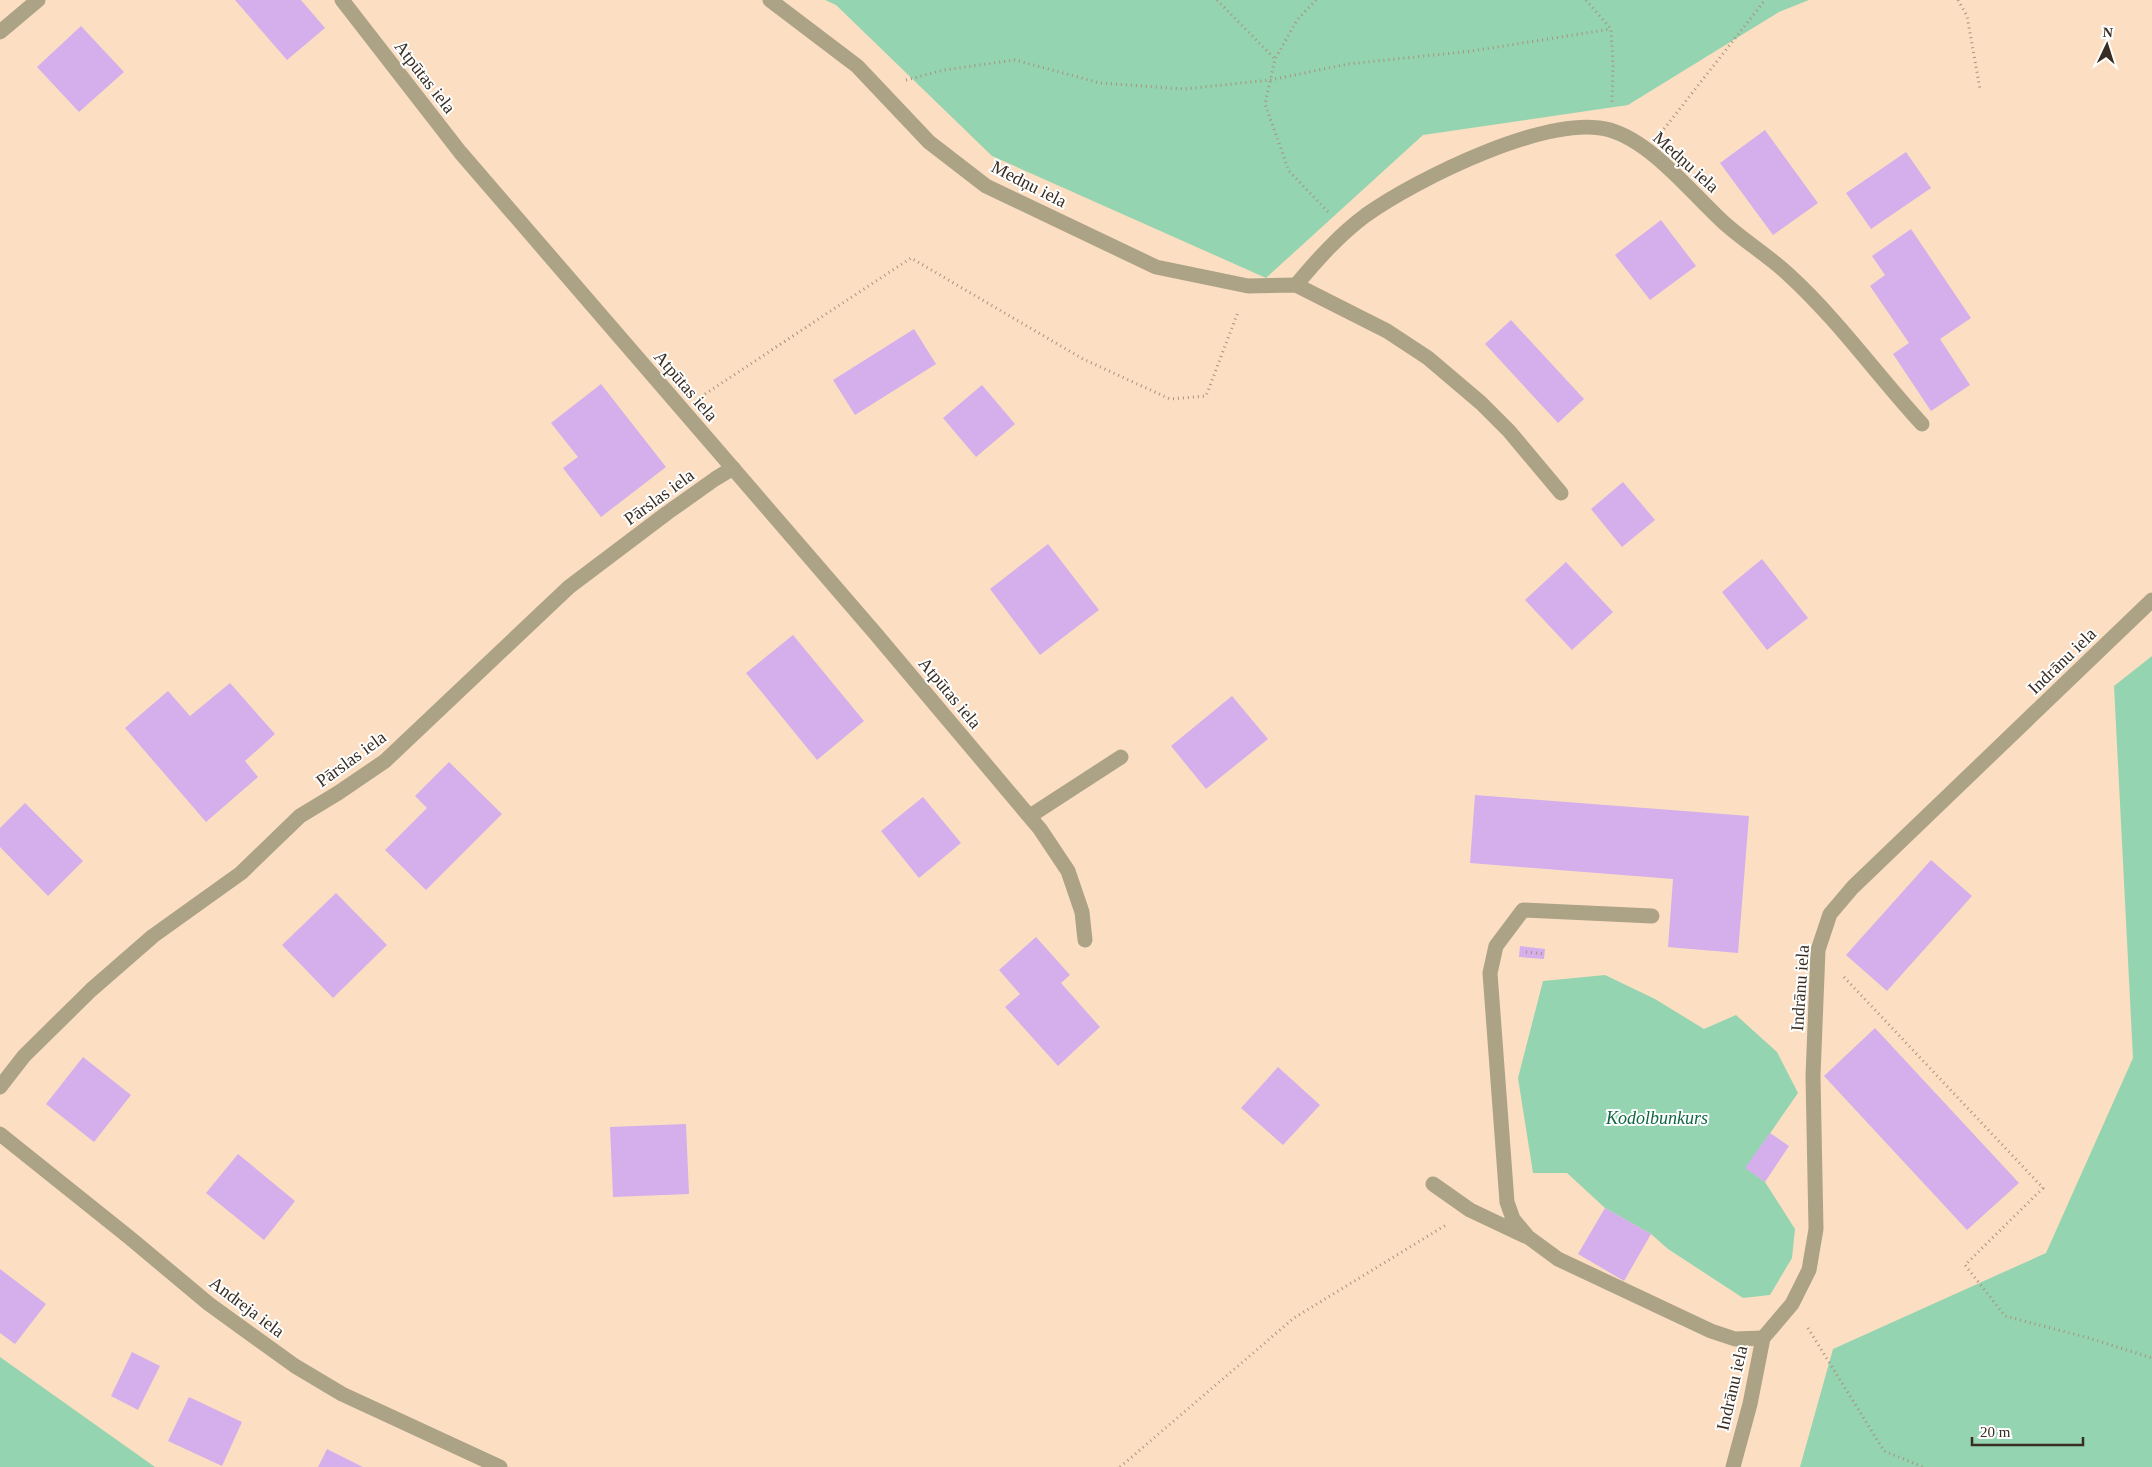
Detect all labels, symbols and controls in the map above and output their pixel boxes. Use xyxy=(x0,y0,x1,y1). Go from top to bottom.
north arrow xyxy=(2082,20,2132,70)
text: N xyxy=(2102,25,2113,40)
street label: Atpūtas iela xyxy=(390,37,460,117)
street label: Medņu iela xyxy=(1649,127,1723,197)
street label: Medņu iela xyxy=(988,157,1070,211)
street label: Atpūtas iela xyxy=(650,347,722,425)
street label: Pārslas iela xyxy=(620,465,698,529)
street label: Indrānu iela xyxy=(2024,624,2100,698)
street label: Atpūtas iela xyxy=(915,653,985,733)
street label: Pārslas iela xyxy=(312,727,390,791)
street label: Indrānu iela xyxy=(1787,944,1813,1032)
park label: Kodolbunkurs xyxy=(1605,1108,1708,1128)
street label: Andreja iela xyxy=(206,1272,288,1342)
street label: Indrānu iela xyxy=(1713,1344,1751,1432)
scale bar xyxy=(1972,1414,2083,1446)
text: 20 m xyxy=(1980,1424,2011,1440)

